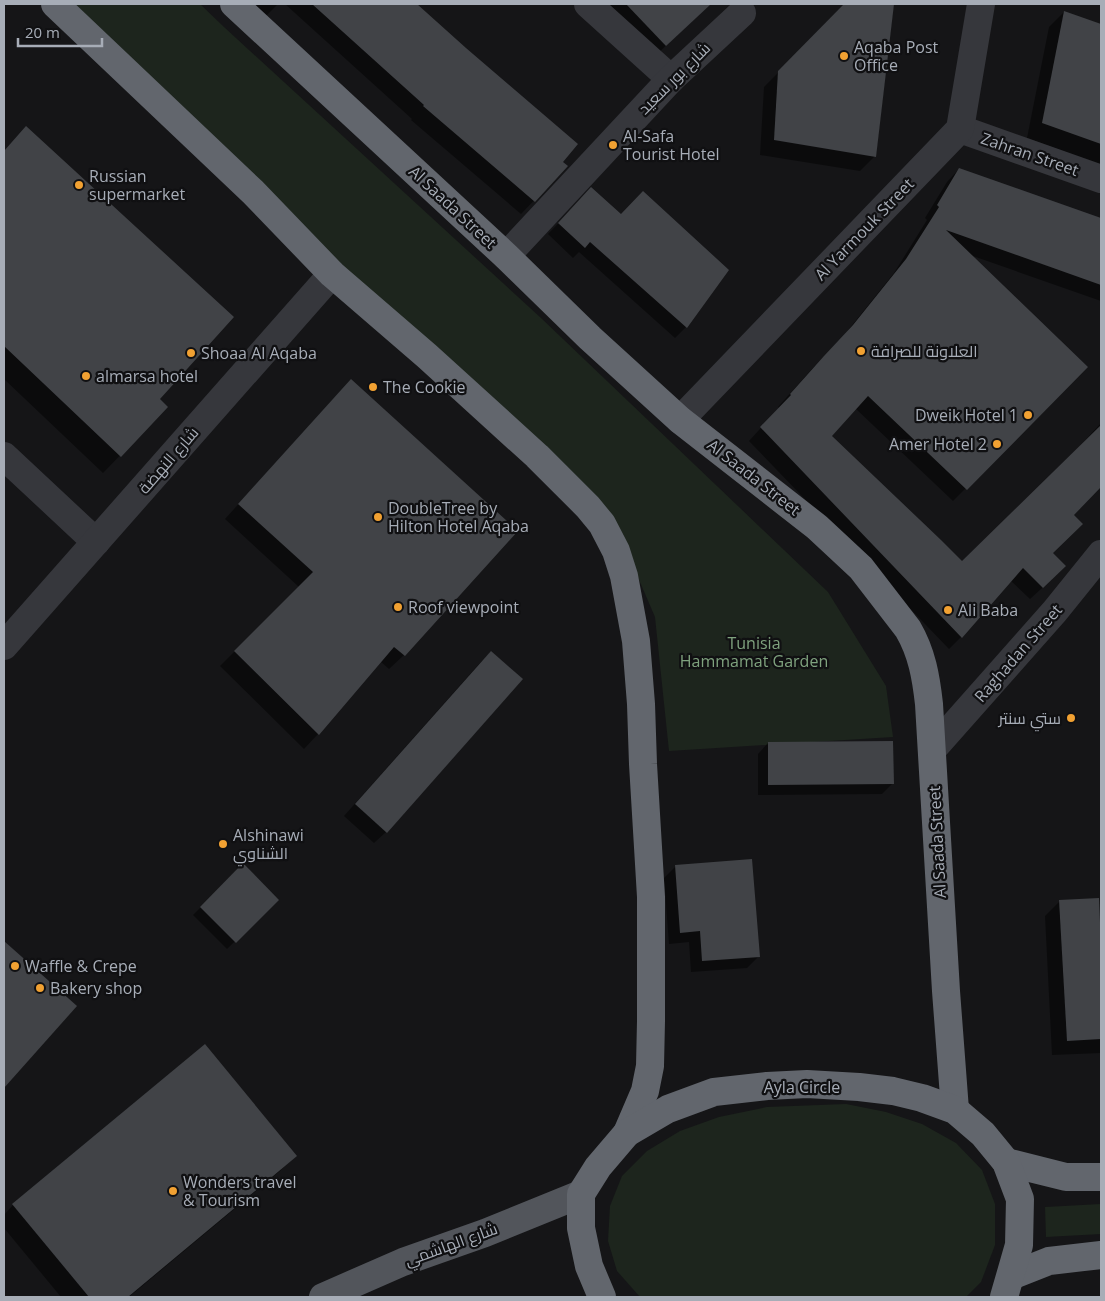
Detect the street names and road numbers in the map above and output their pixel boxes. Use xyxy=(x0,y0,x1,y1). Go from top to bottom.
street label: شارع بور سعيد xyxy=(633,37,716,120)
street label: Zahran Street xyxy=(978,127,1082,181)
street label: Al Saada Street xyxy=(404,161,502,254)
street label: Al Yarmouk Street xyxy=(809,173,919,285)
street label: شارع النهضة xyxy=(133,422,204,499)
street label: Al Saada Street xyxy=(703,434,805,520)
street label: Raghadan Street xyxy=(969,599,1067,707)
street label: Al Saada Street xyxy=(923,785,951,899)
street label: Ayla Circle xyxy=(764,1076,840,1098)
street label: شارع الهاشمي xyxy=(402,1217,502,1274)

